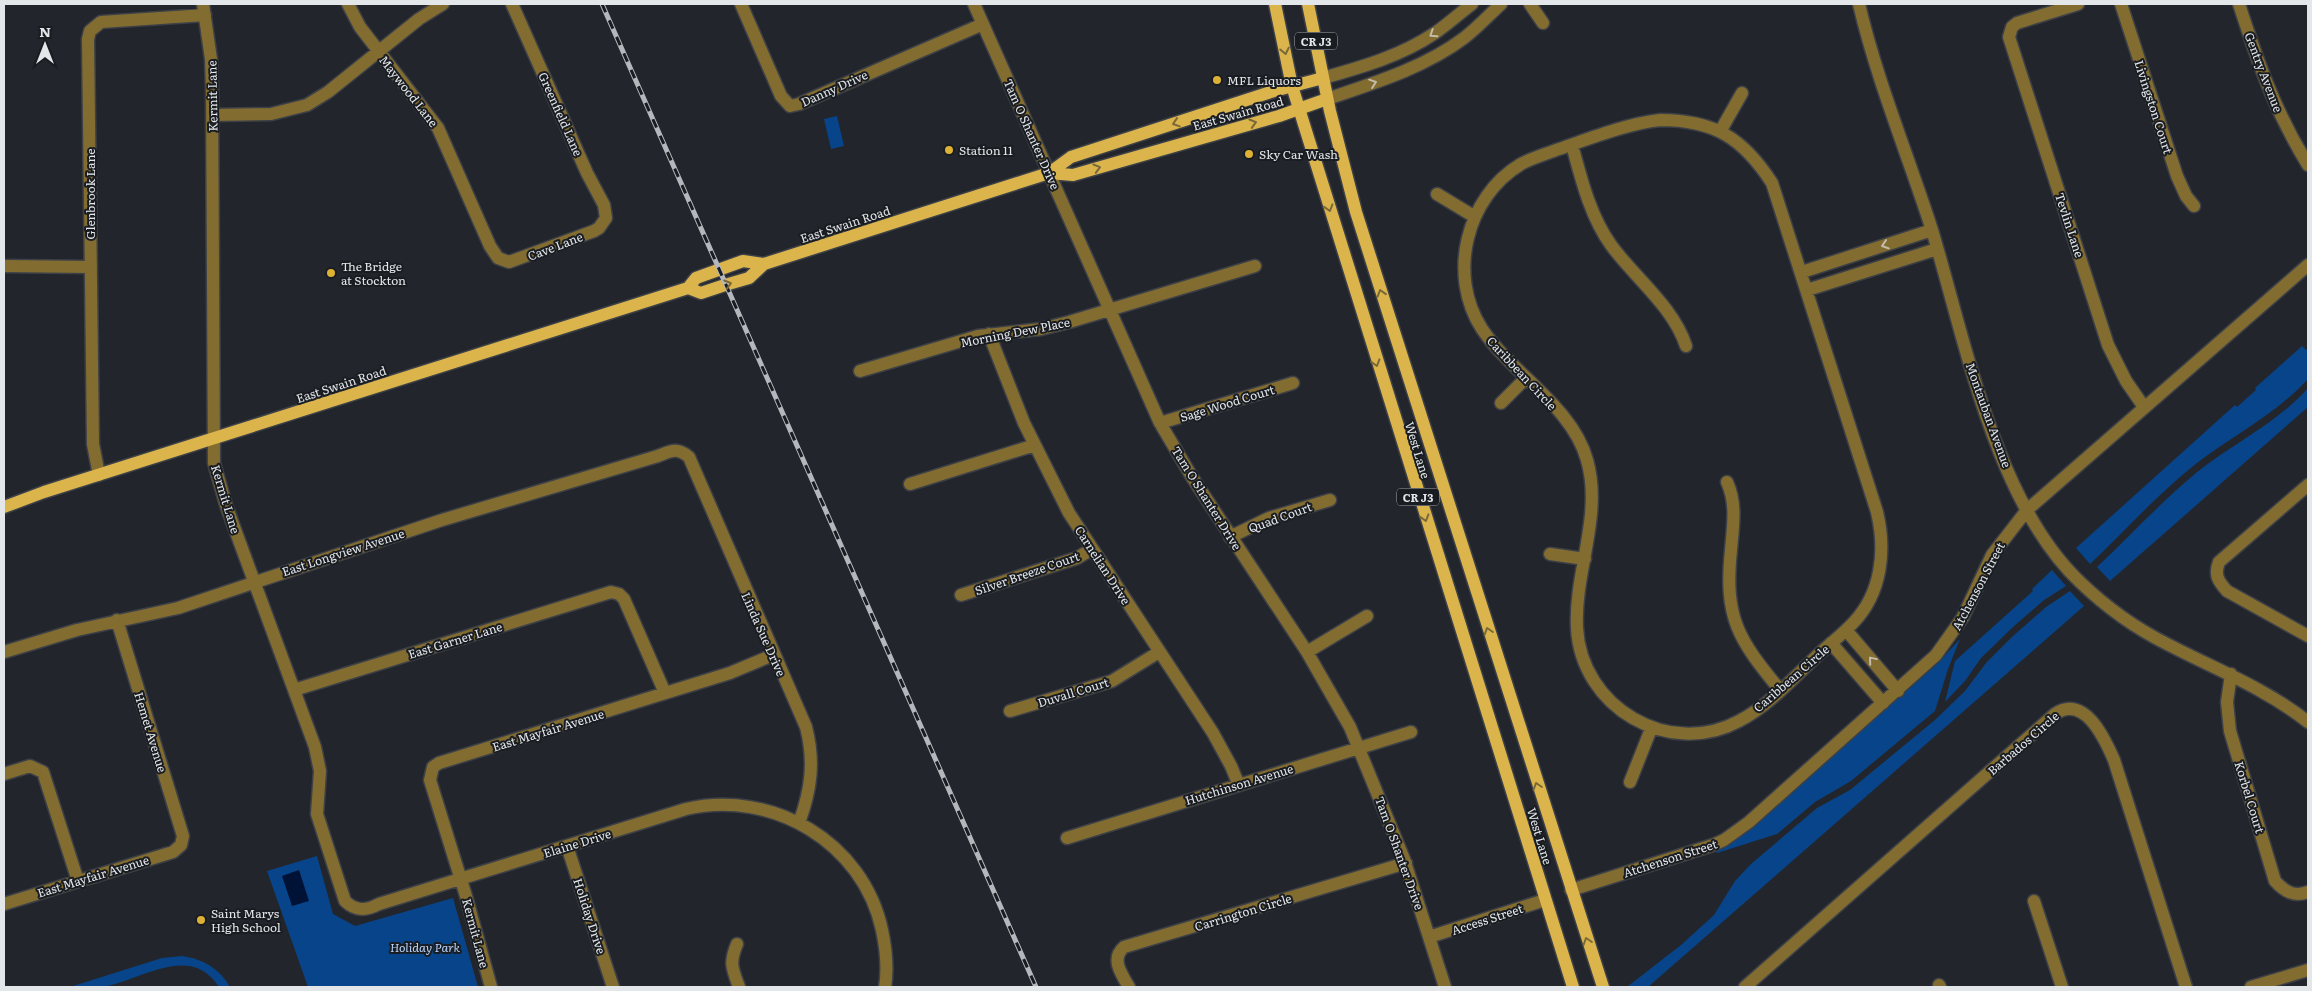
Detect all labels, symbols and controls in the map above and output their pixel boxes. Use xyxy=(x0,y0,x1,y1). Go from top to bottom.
north arrow xyxy=(20,20,70,70)
text: N xyxy=(39,21,51,41)
one-way arrow xyxy=(1430,27,1439,37)
street label: Gentry Avenue xyxy=(2240,29,2288,115)
road number: CR J3 xyxy=(1295,32,1337,49)
one-way arrow xyxy=(1279,47,1290,56)
street label: Maywood Lane xyxy=(375,51,443,131)
street label: Livingston Court xyxy=(2130,58,2178,156)
street label: Kermit Lane xyxy=(202,60,222,132)
street label: Danny Drive xyxy=(798,65,870,111)
street label: Greenfield Lane xyxy=(534,69,588,159)
place label: MFL Liquors xyxy=(1227,71,1301,89)
marker: MFL Liquors xyxy=(1211,74,1223,86)
street label: Tam O Shanter Drive xyxy=(999,76,1065,192)
one-way arrow xyxy=(1369,79,1377,89)
street label: East Swain Road xyxy=(1190,91,1286,135)
one-way arrow xyxy=(1172,117,1181,127)
one-way arrow xyxy=(1249,119,1257,129)
place label: Station 11 xyxy=(959,141,1013,159)
marker: Station 11 xyxy=(943,144,955,156)
place label: Sky Car Wash xyxy=(1259,145,1338,163)
street label: Glenbrook Lane xyxy=(81,148,99,240)
marker: Sky Car Wash xyxy=(1243,148,1255,160)
one-way arrow xyxy=(1092,163,1100,173)
street label: Tevlin Lane xyxy=(2051,190,2089,260)
street label: East Swain Road xyxy=(798,201,893,247)
one-way arrow xyxy=(1324,203,1334,211)
street label: Cave Lane xyxy=(525,227,585,265)
one-way arrow xyxy=(1881,239,1890,249)
place label: The Bridge at Stockton xyxy=(341,257,406,289)
marker: The Bridge at Stockton xyxy=(325,267,337,279)
one-way arrow xyxy=(724,280,732,290)
one-way arrow xyxy=(1377,289,1387,298)
street label: Morning Dew Place xyxy=(959,313,1071,351)
street label: Caribbean Circle xyxy=(1483,332,1561,414)
one-way arrow xyxy=(1371,359,1381,367)
street label: Montauban Avenue xyxy=(1962,360,2016,470)
street label: East Swain Road xyxy=(294,361,389,407)
street label: Sage Wood Court xyxy=(1178,380,1277,426)
street label: West Lane xyxy=(1401,419,1435,481)
street label: Tam O Shanter Drive xyxy=(1168,443,1246,553)
street label: Kermit Lane xyxy=(207,462,245,536)
road number: CR J3 xyxy=(1397,488,1439,506)
street label: Quad Court xyxy=(1246,497,1314,537)
one-way arrow xyxy=(1420,514,1430,522)
street label: Carnelian Drive xyxy=(1071,522,1135,608)
street label: East Longview Avenue xyxy=(279,524,407,580)
street label: Atchenson Street xyxy=(1947,538,2009,633)
street label: Silver Breeze Court xyxy=(972,547,1082,599)
street label: Linda Sue Drive xyxy=(737,589,791,679)
street label: East Garner Lane xyxy=(406,617,504,663)
one-way arrow xyxy=(1484,628,1494,636)
street label: Caribbean Circle xyxy=(1749,640,1833,716)
one-way arrow xyxy=(1868,657,1877,666)
street label: Duvall Court xyxy=(1035,673,1111,711)
street label: Hemet Avenue xyxy=(130,690,172,774)
street label: East Mayfair Avenue xyxy=(490,704,606,756)
street label: Barbados Circle xyxy=(1983,707,2063,779)
street label: Hutchinson Avenue xyxy=(1183,759,1295,809)
street label: Korbel Court xyxy=(2231,759,2270,835)
one-way arrow xyxy=(1533,783,1543,791)
street label: Tam O Shanter Drive xyxy=(1371,794,1429,912)
street label: West Lane xyxy=(1523,805,1557,867)
street label: Elaine Drive xyxy=(541,824,613,862)
street label: Atchenson Street xyxy=(1621,834,1719,882)
street label: East Mayfair Avenue xyxy=(35,850,151,902)
street label: Holiday Drive xyxy=(569,876,611,956)
street label: Carrington Circle xyxy=(1192,889,1294,935)
street label: Kermit Lane xyxy=(458,896,494,970)
street label: Access Street xyxy=(1449,899,1525,939)
place label: Saint Marys High School xyxy=(211,904,281,936)
marker: Saint Marys High School xyxy=(195,914,207,926)
one-way arrow xyxy=(1583,937,1593,946)
park label: Holiday Park xyxy=(390,938,460,956)

